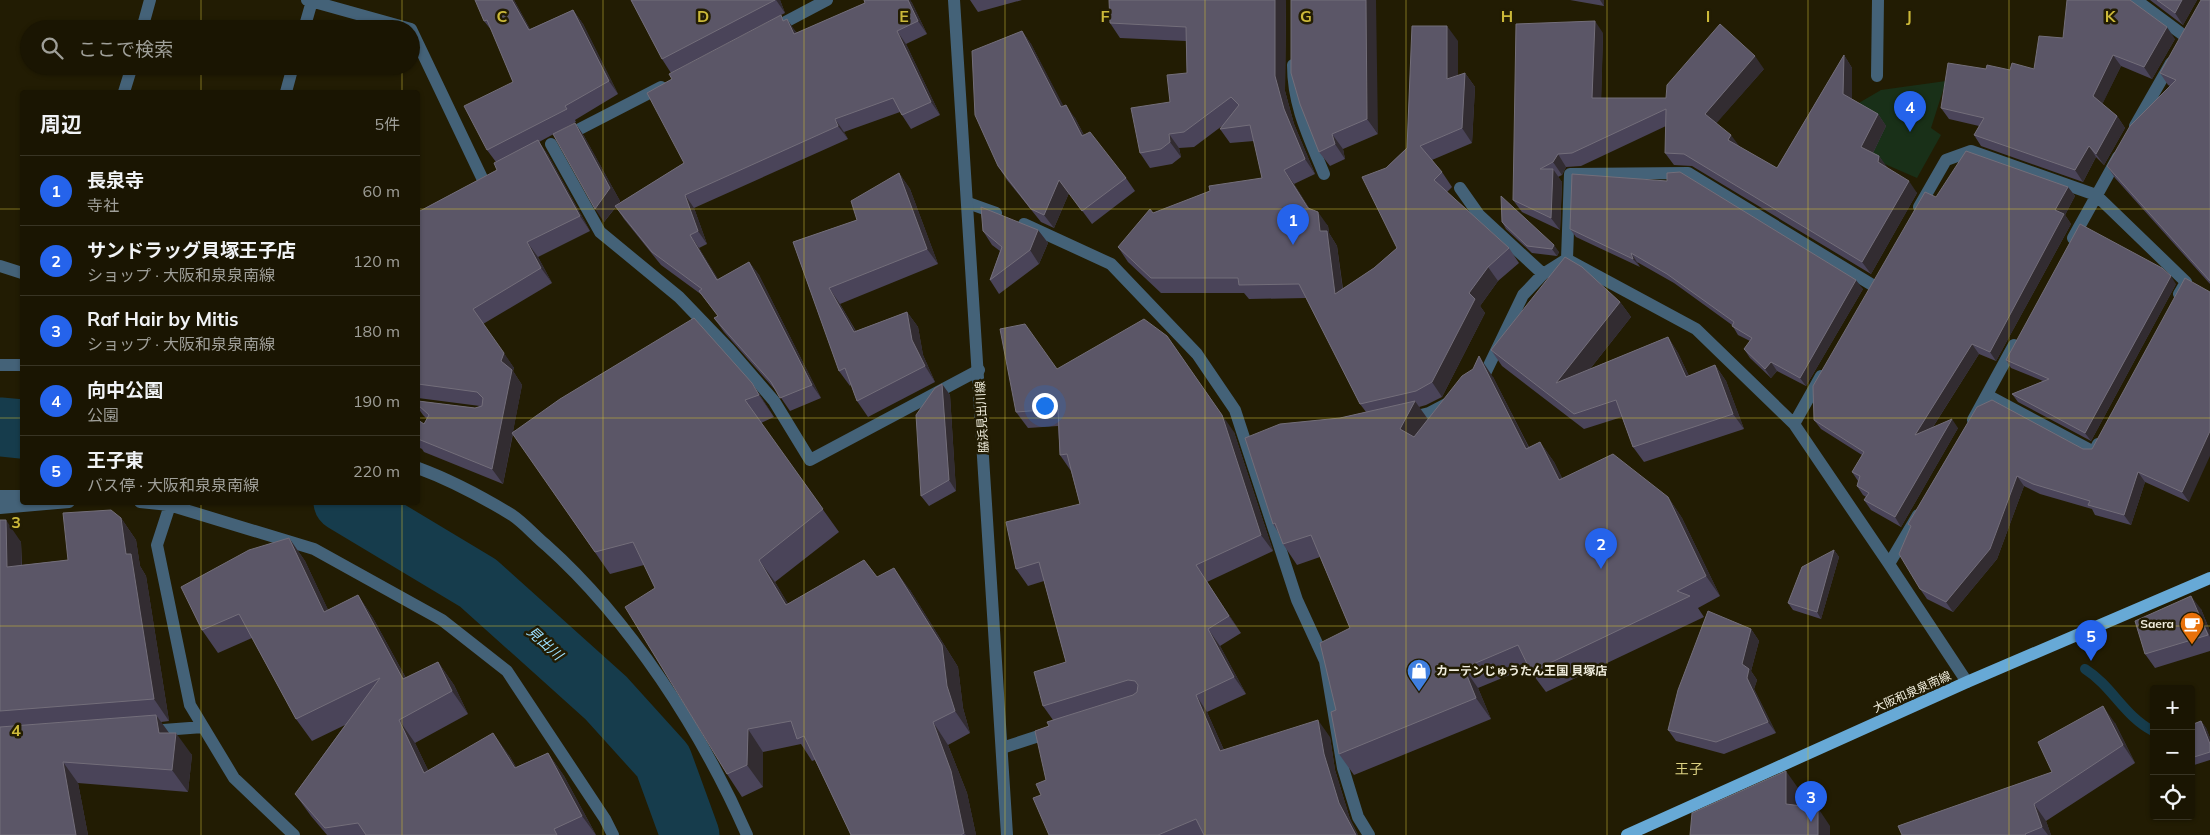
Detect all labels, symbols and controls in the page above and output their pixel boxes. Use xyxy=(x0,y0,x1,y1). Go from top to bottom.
text: C xyxy=(497,6,508,26)
text: D xyxy=(697,6,709,26)
text: E xyxy=(899,6,909,26)
text: F xyxy=(1100,6,1110,26)
text: G xyxy=(1300,6,1312,26)
text: H xyxy=(1501,6,1513,26)
text: I xyxy=(1706,6,1710,26)
text: J xyxy=(1906,6,1912,26)
text: K xyxy=(2105,6,2117,26)
search box xyxy=(20,20,420,75)
icon: search xyxy=(38,34,66,62)
text: ここで検索 xyxy=(78,37,173,61)
pin: 4 xyxy=(1894,91,1926,132)
text: 周辺 xyxy=(40,111,82,137)
text: 5件 xyxy=(374,114,400,134)
text: 長泉寺 xyxy=(87,168,144,192)
text: 1 xyxy=(51,181,61,201)
text: 60 m xyxy=(363,181,400,201)
text: 寺社 xyxy=(87,195,119,215)
pin: 1 xyxy=(1277,204,1309,245)
text: サンドラッグ貝塚王子店 xyxy=(87,238,296,262)
text: 2 xyxy=(51,251,61,271)
text: 120 m xyxy=(353,251,400,271)
text: ショップ · 大阪和泉泉南線 xyxy=(87,265,275,285)
text: Raf Hair by Mitis xyxy=(87,307,239,331)
text: 3 xyxy=(51,321,61,341)
text: 180 m xyxy=(353,321,400,341)
text: ショップ · 大阪和泉泉南線 xyxy=(87,334,275,354)
text: 向中公園 xyxy=(87,378,163,402)
street label: 脇浜見出川線 xyxy=(972,381,991,453)
text: 4 xyxy=(51,391,61,411)
text: 190 m xyxy=(353,391,400,411)
your location xyxy=(1032,393,1058,419)
text: 公園 xyxy=(87,405,119,425)
text: 王子東 xyxy=(87,448,144,472)
text: 5 xyxy=(51,461,61,481)
text: 220 m xyxy=(353,461,400,481)
text: バス停 · 大阪和泉泉南線 xyxy=(87,475,259,495)
text: 3 xyxy=(11,512,21,532)
pin: 2 xyxy=(1585,528,1617,569)
cafe icon: Saera xyxy=(2179,611,2205,645)
place label: Saera xyxy=(2140,616,2174,631)
pin: 5 xyxy=(2075,620,2107,661)
water label: 見出川 xyxy=(523,622,568,665)
shop icon: カーテンじゅうたん王国 貝塚店 xyxy=(1406,658,1432,692)
place label: カーテンじゅうたん王国 貝塚店 xyxy=(1436,663,1607,678)
street label: 大阪和泉泉南線 xyxy=(1870,668,1953,715)
map controls xyxy=(2150,685,2195,820)
button: + xyxy=(2150,685,2195,730)
text: 4 xyxy=(11,720,21,740)
button: − xyxy=(2150,730,2195,775)
district label: 王子 xyxy=(1675,760,1703,778)
button: locate xyxy=(2150,775,2195,820)
pin: 3 xyxy=(1795,781,1827,822)

